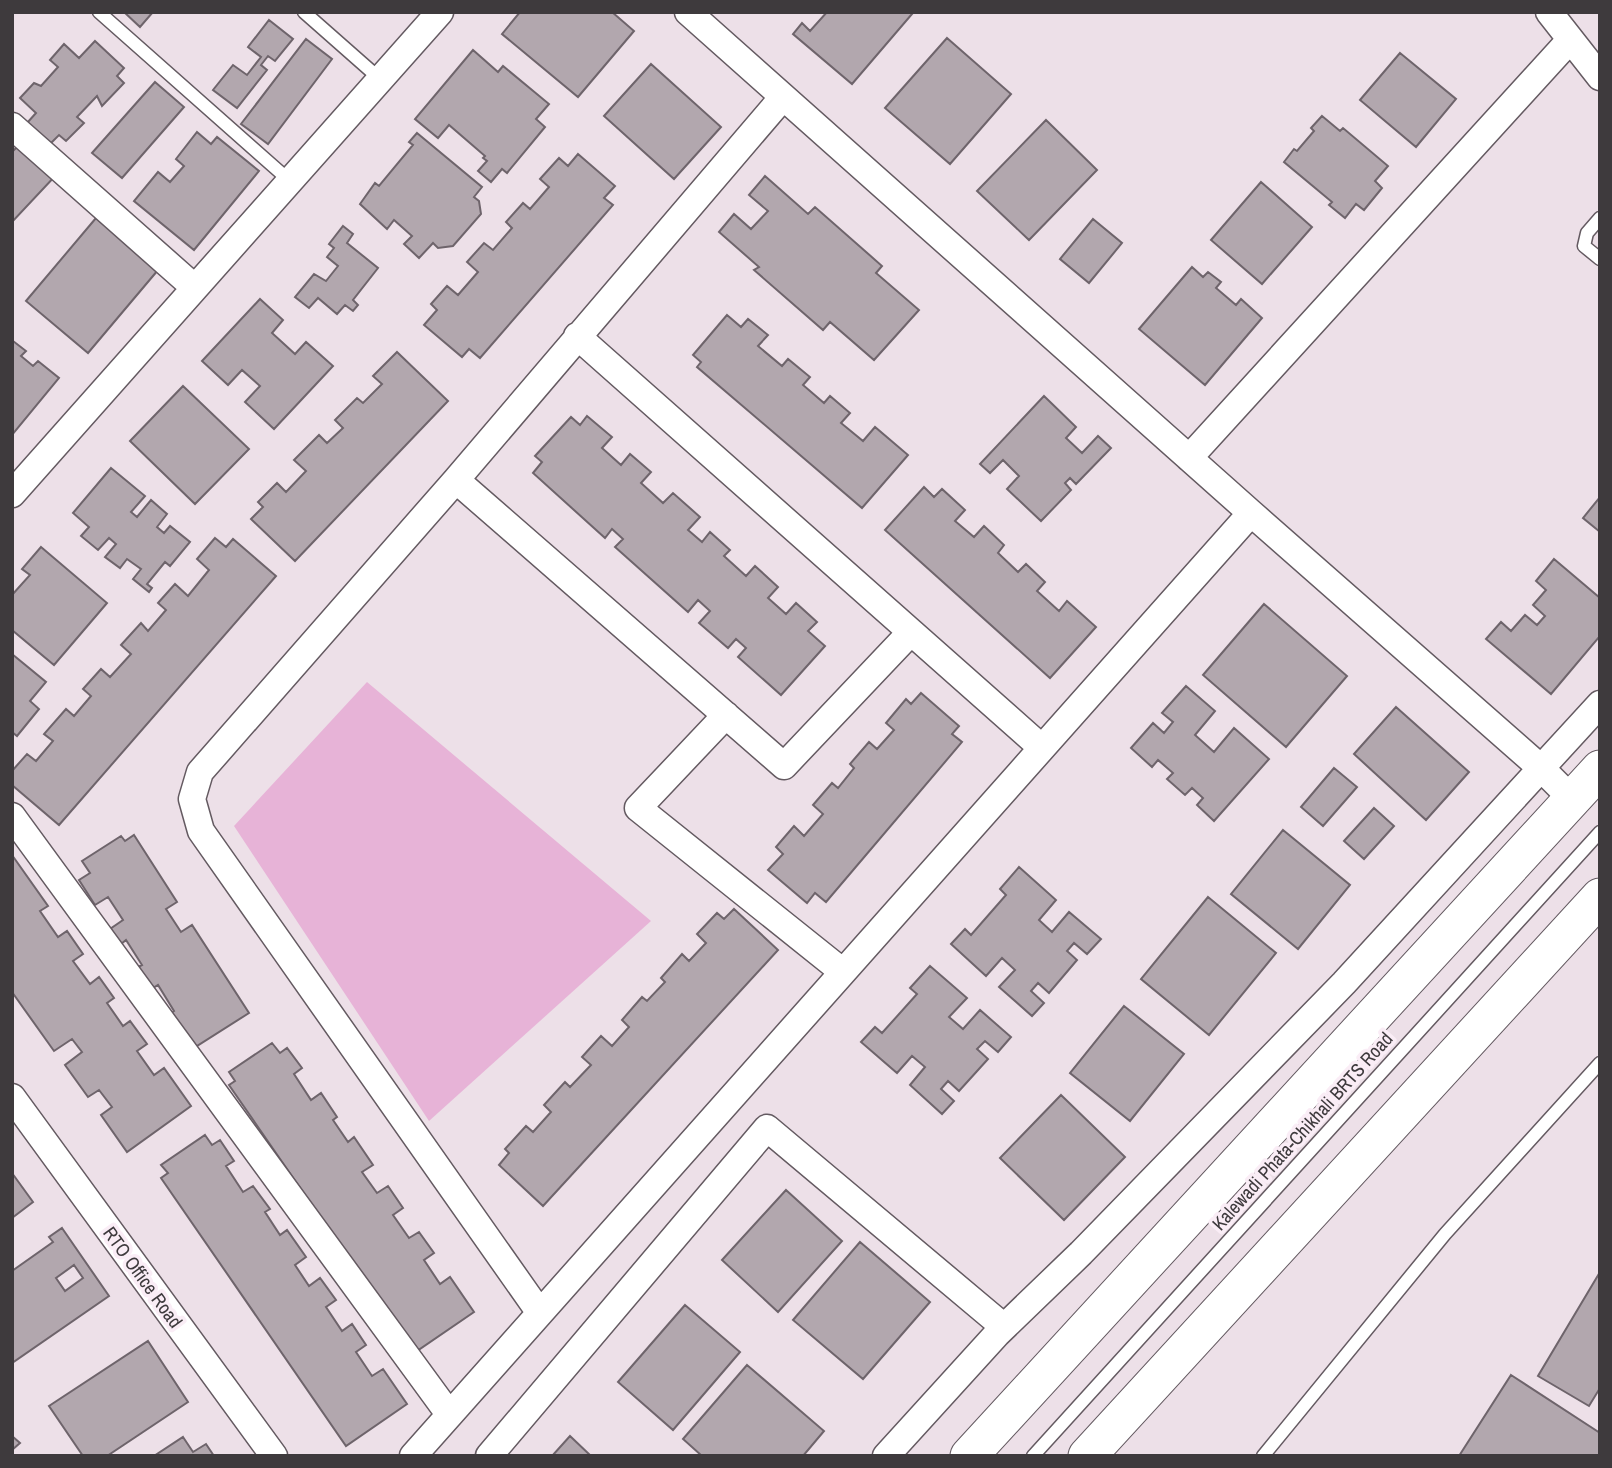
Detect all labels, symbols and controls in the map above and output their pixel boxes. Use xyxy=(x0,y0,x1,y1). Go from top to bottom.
street label: Kalewadi Phata-Chikhali BRTS Road xyxy=(1206,1026,1398,1236)
street label: RTO Office Road xyxy=(97,1221,189,1333)

